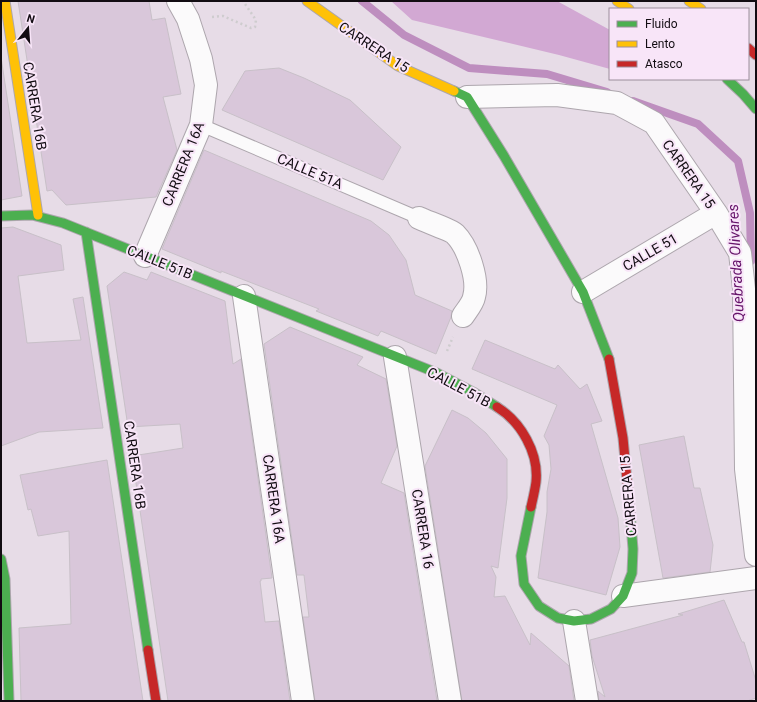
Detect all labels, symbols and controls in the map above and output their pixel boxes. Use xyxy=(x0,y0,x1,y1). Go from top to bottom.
north arrow xyxy=(8,8,48,48)
legend xyxy=(609,8,749,80)
text: N xyxy=(25,12,37,26)
text: Fluido xyxy=(645,17,678,31)
street label: CARRERA 15 xyxy=(336,18,412,76)
text: Lento xyxy=(645,37,675,51)
text: Atasco xyxy=(645,57,683,71)
street label: CARRERA 16B xyxy=(20,61,50,151)
street label: CARRERA 16A xyxy=(159,119,207,209)
street label: CARRERA 15 xyxy=(659,136,719,212)
street label: CALLE 51A xyxy=(275,150,345,192)
water label: Quebrada Olivares xyxy=(724,203,748,323)
street label: CALLE 51 xyxy=(620,230,680,274)
street label: CALLE 51B xyxy=(125,242,195,282)
street label: CALLE 51B xyxy=(425,364,493,410)
street label: CARRERA 16B xyxy=(121,420,149,510)
street label: CARRERA 16A xyxy=(260,454,288,544)
street label: CARRERA 15 xyxy=(617,455,639,537)
street label: CARRERA 16 xyxy=(409,488,437,570)

